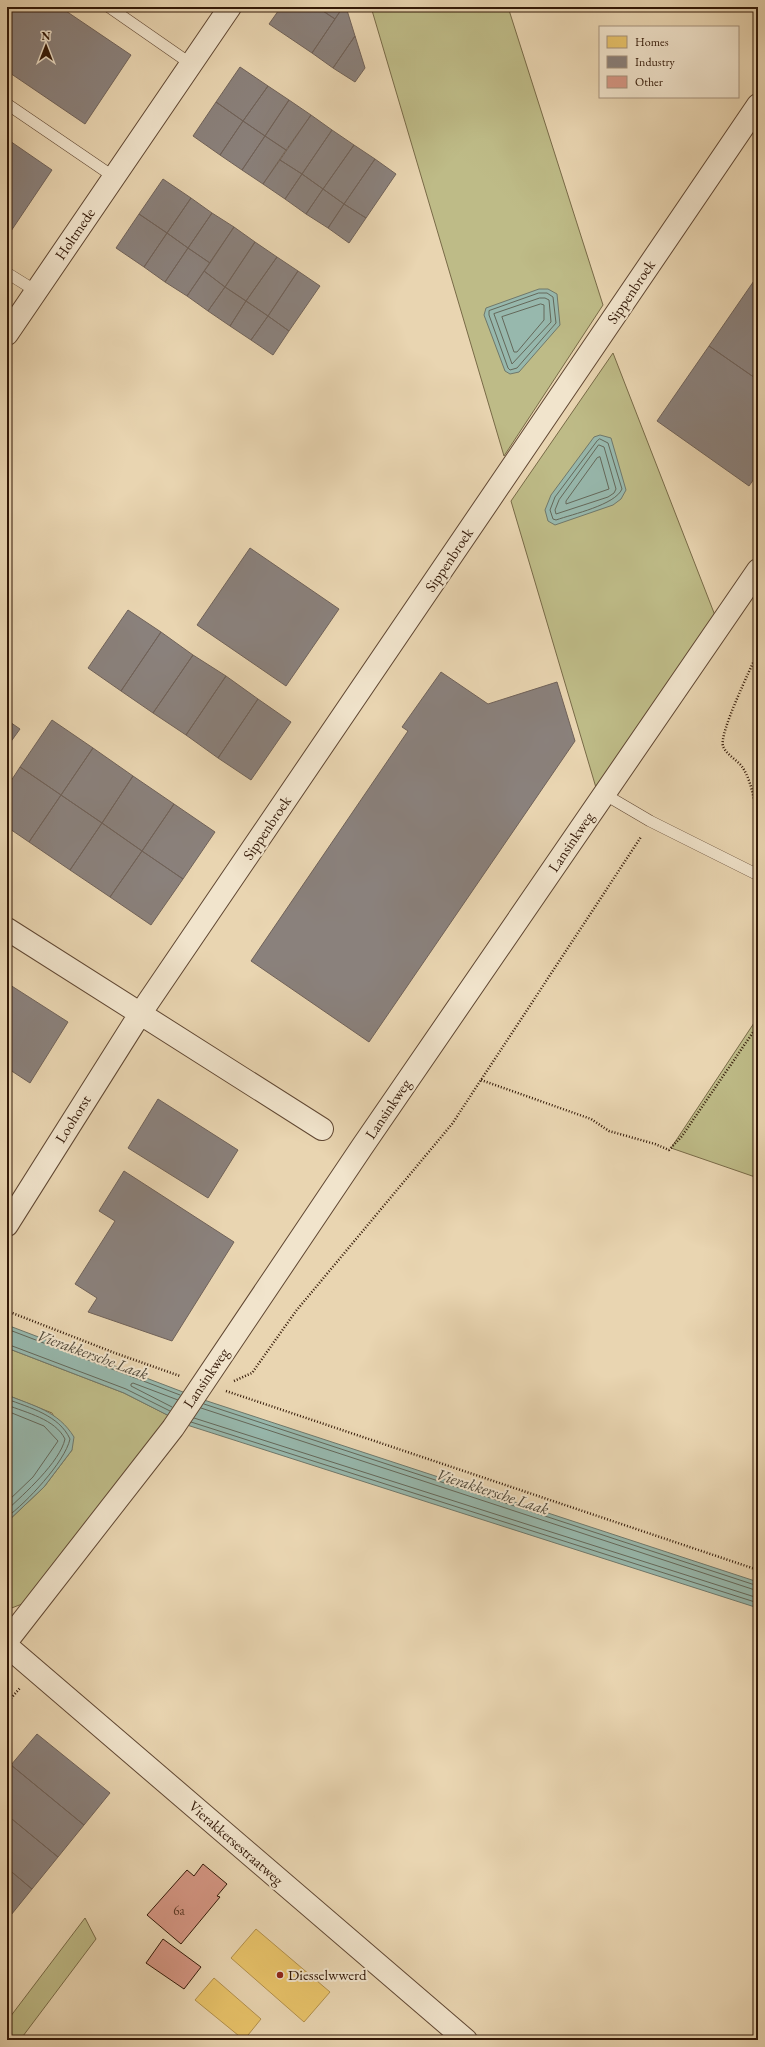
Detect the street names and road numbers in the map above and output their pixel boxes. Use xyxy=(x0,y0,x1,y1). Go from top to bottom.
street label: Holtmede xyxy=(50,204,99,263)
street label: Sippenbroek xyxy=(602,255,659,327)
street label: Sippenbroek xyxy=(420,523,477,595)
street label: Sippenbroek xyxy=(238,791,295,863)
street label: Lansinkweg xyxy=(544,808,598,875)
street label: Lansinkweg xyxy=(361,1075,415,1142)
street label: Loohorst xyxy=(50,1091,95,1146)
street label: Lansinkweg xyxy=(179,1344,233,1411)
street label: Vierakkersestraatweg xyxy=(185,1796,288,1889)

